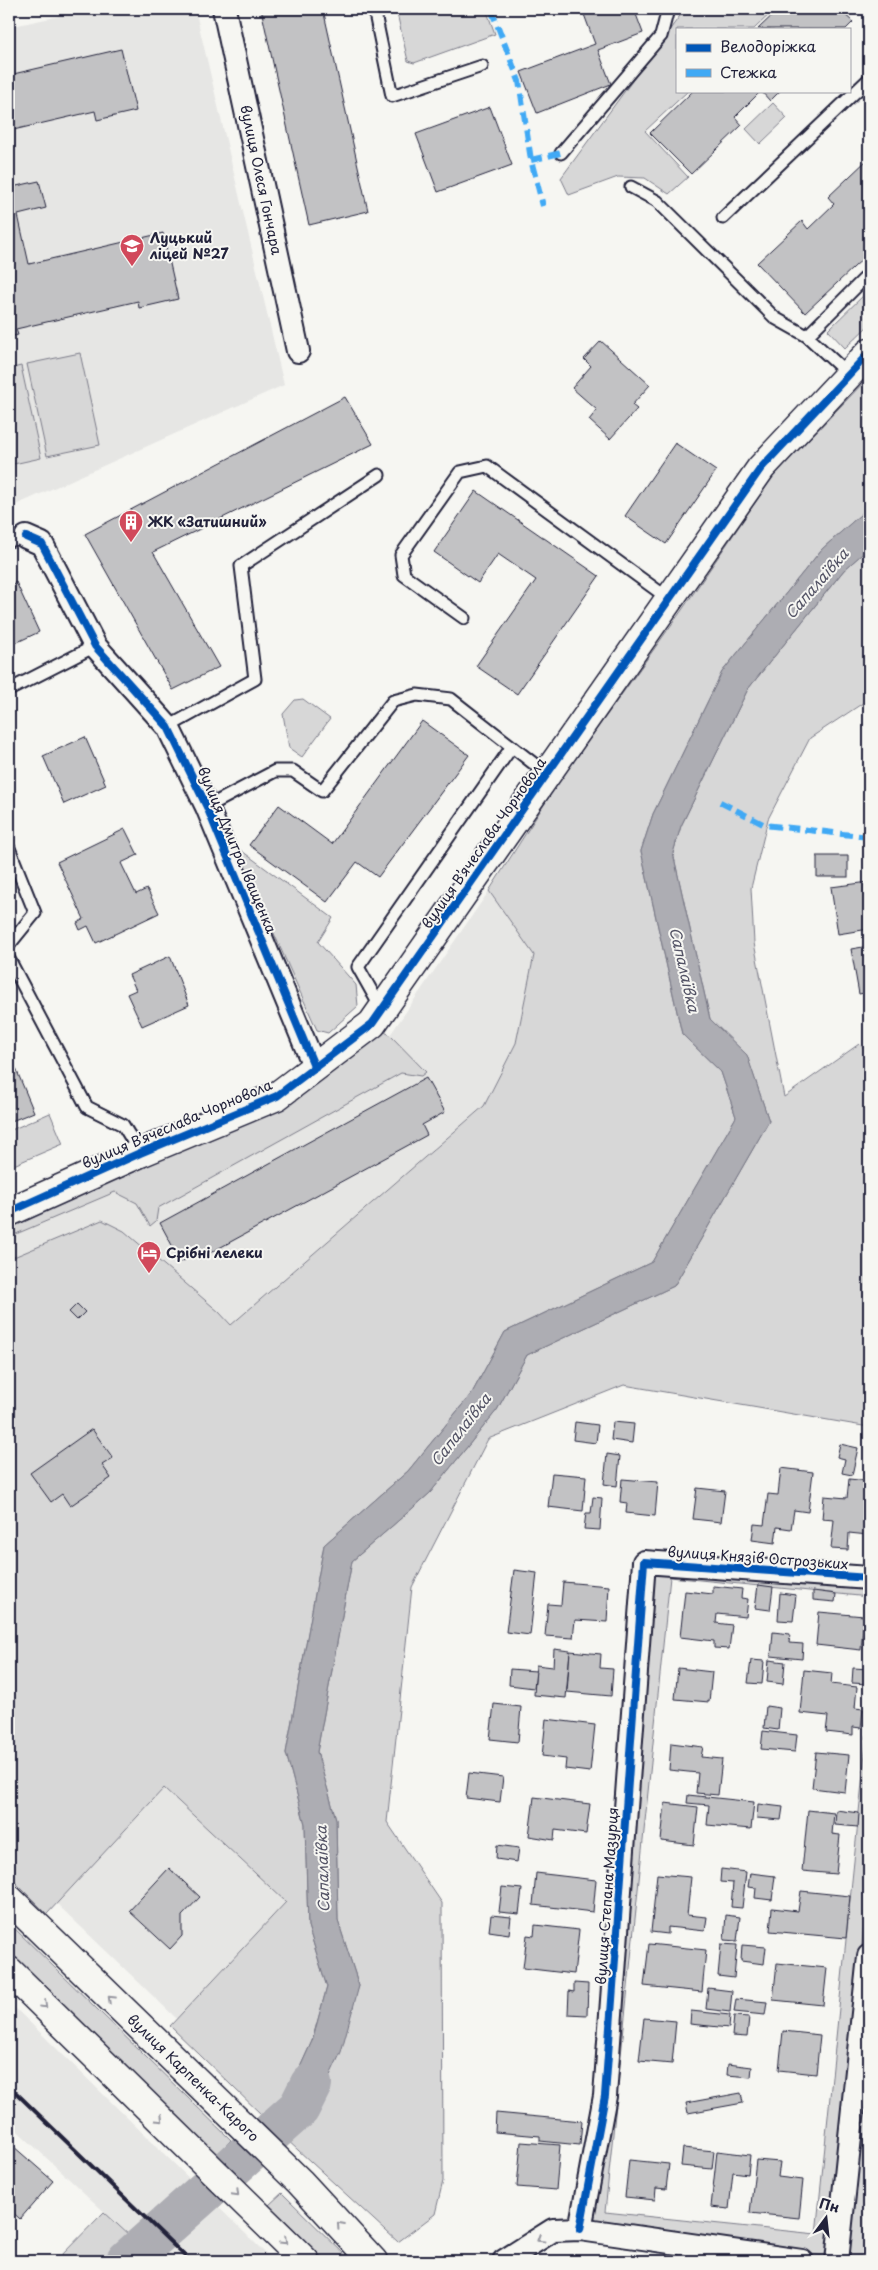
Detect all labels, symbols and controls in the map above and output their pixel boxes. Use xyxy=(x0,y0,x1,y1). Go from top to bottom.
legend xyxy=(676,28,850,92)
text: Велодоріжка xyxy=(720,34,816,57)
text: Стежка xyxy=(720,60,777,83)
street label: вулиця Олеся Гончара xyxy=(235,103,288,257)
place label: Луцький ліцей №27 xyxy=(149,227,229,264)
school or university icon: Луцький ліцей №27 xyxy=(119,233,145,267)
building icon: ЖК «Затишний» xyxy=(118,509,144,543)
place label: ЖК «Затишний» xyxy=(147,511,267,532)
water label: Сапалаївка xyxy=(779,542,853,623)
street label: вулиця Вʼячеслава Чорновола xyxy=(416,753,551,933)
street label: вулиця Дмитра Іващенка xyxy=(193,763,282,937)
water label: Сапалаївка xyxy=(664,925,707,1015)
street label: вулиця Вʼячеслава Чорновола xyxy=(78,1074,275,1173)
hotel icon: Срібні лелеки xyxy=(136,1240,162,1274)
place label: Срібні лелеки xyxy=(166,1242,263,1263)
water label: Сапалаївка xyxy=(424,1387,496,1470)
street label: вулиця Князів Острозьких xyxy=(667,1541,849,1574)
street label: вулиця Степана Мазурця xyxy=(590,1807,623,1985)
water label: Сапалаївка xyxy=(308,1825,335,1913)
one-way arrow xyxy=(108,1996,117,2005)
one-way arrow xyxy=(38,1999,47,2008)
street label: вулиця Карпенка-Карого xyxy=(123,2009,264,2146)
one-way arrow xyxy=(154,2113,163,2122)
one-way arrow xyxy=(230,2188,239,2197)
north arrow xyxy=(800,2192,850,2242)
text: Пн xyxy=(817,2192,842,2218)
one-way arrow xyxy=(337,2222,346,2231)
one-way arrow xyxy=(536,2232,545,2242)
one-way arrow xyxy=(278,2235,287,2244)

